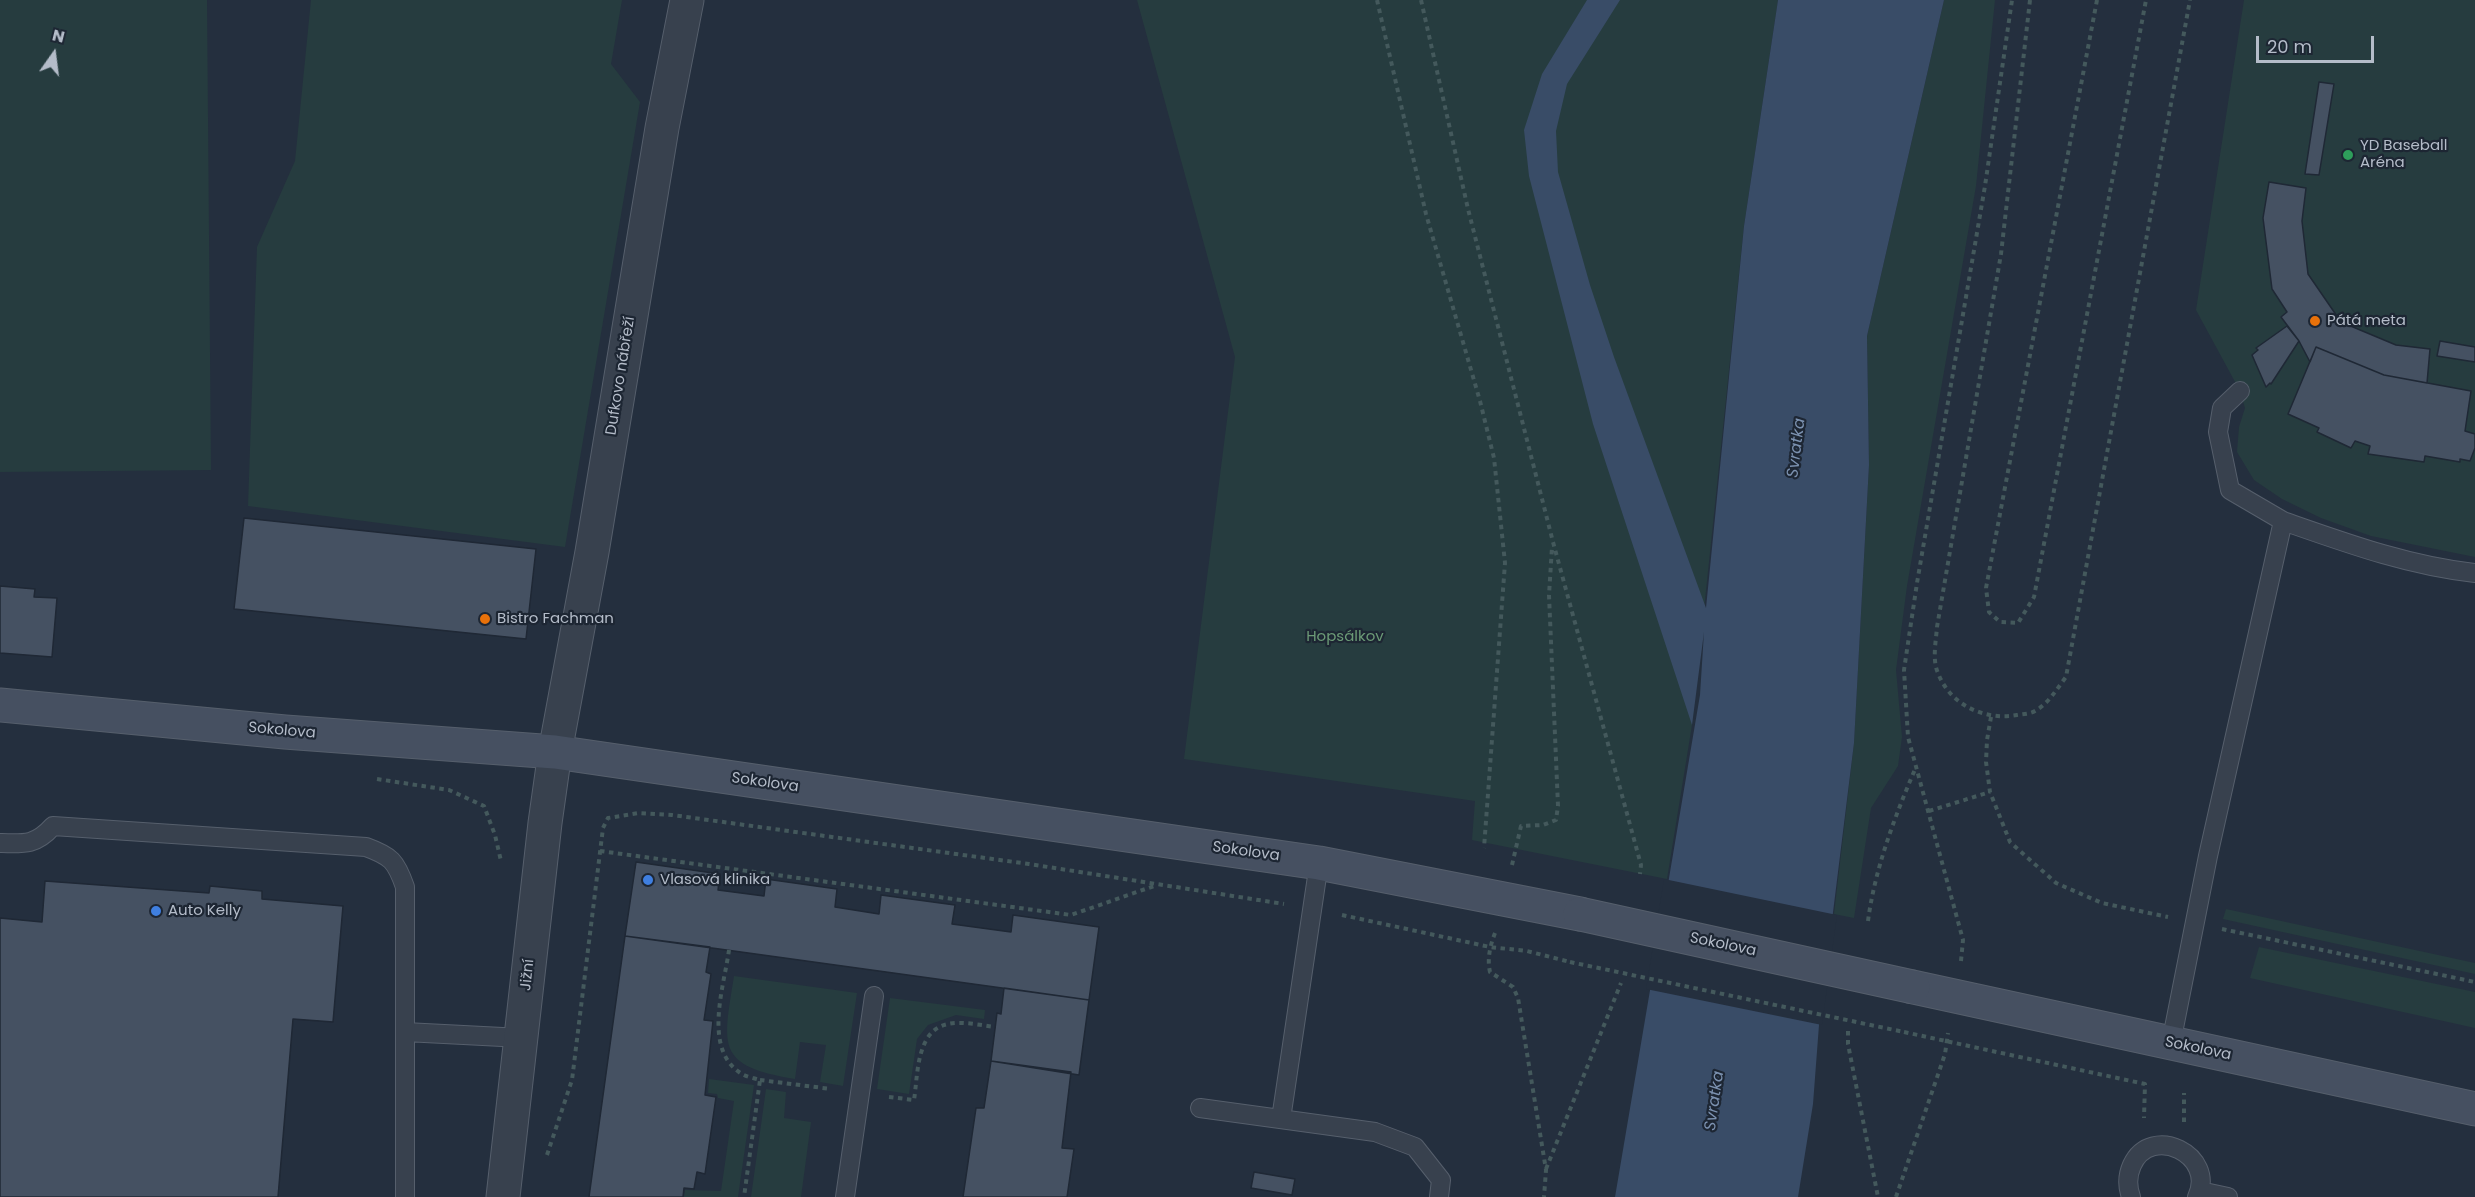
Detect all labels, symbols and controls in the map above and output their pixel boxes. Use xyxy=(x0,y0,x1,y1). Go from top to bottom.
text: N xyxy=(50,23,67,49)
north arrow xyxy=(24,24,84,84)
scale bar xyxy=(2259,24,2378,62)
text: 20 m xyxy=(2267,34,2312,59)
place label: YD Baseball Aréna xyxy=(2360,137,2447,172)
marker: YD Baseball Aréna xyxy=(2341,148,2355,162)
place label: Pátá meta xyxy=(2327,312,2406,330)
marker: Pátá meta xyxy=(2308,314,2322,328)
street label: Dufkovo nábřeží xyxy=(603,315,639,437)
water label: Svratka xyxy=(1784,417,1810,479)
place label: Bistro Fachman xyxy=(497,610,614,628)
marker: Bistro Fachman xyxy=(478,612,492,626)
park label: Hopsálkov xyxy=(1306,628,1384,646)
street label: Sokolova xyxy=(248,719,316,743)
street label: Sokolova xyxy=(730,769,800,797)
street label: Sokolova xyxy=(1211,838,1281,866)
place label: Vlasová klinika xyxy=(660,871,770,889)
marker: Vlasová klinika xyxy=(641,873,655,887)
place label: Auto Kelly xyxy=(168,902,241,920)
marker: Auto Kelly xyxy=(149,904,163,918)
street label: Sokolova xyxy=(1688,929,1758,961)
street label: Jižní xyxy=(517,958,539,992)
street label: Sokolova xyxy=(2163,1033,2233,1065)
water label: Svratka xyxy=(1701,1070,1729,1132)

